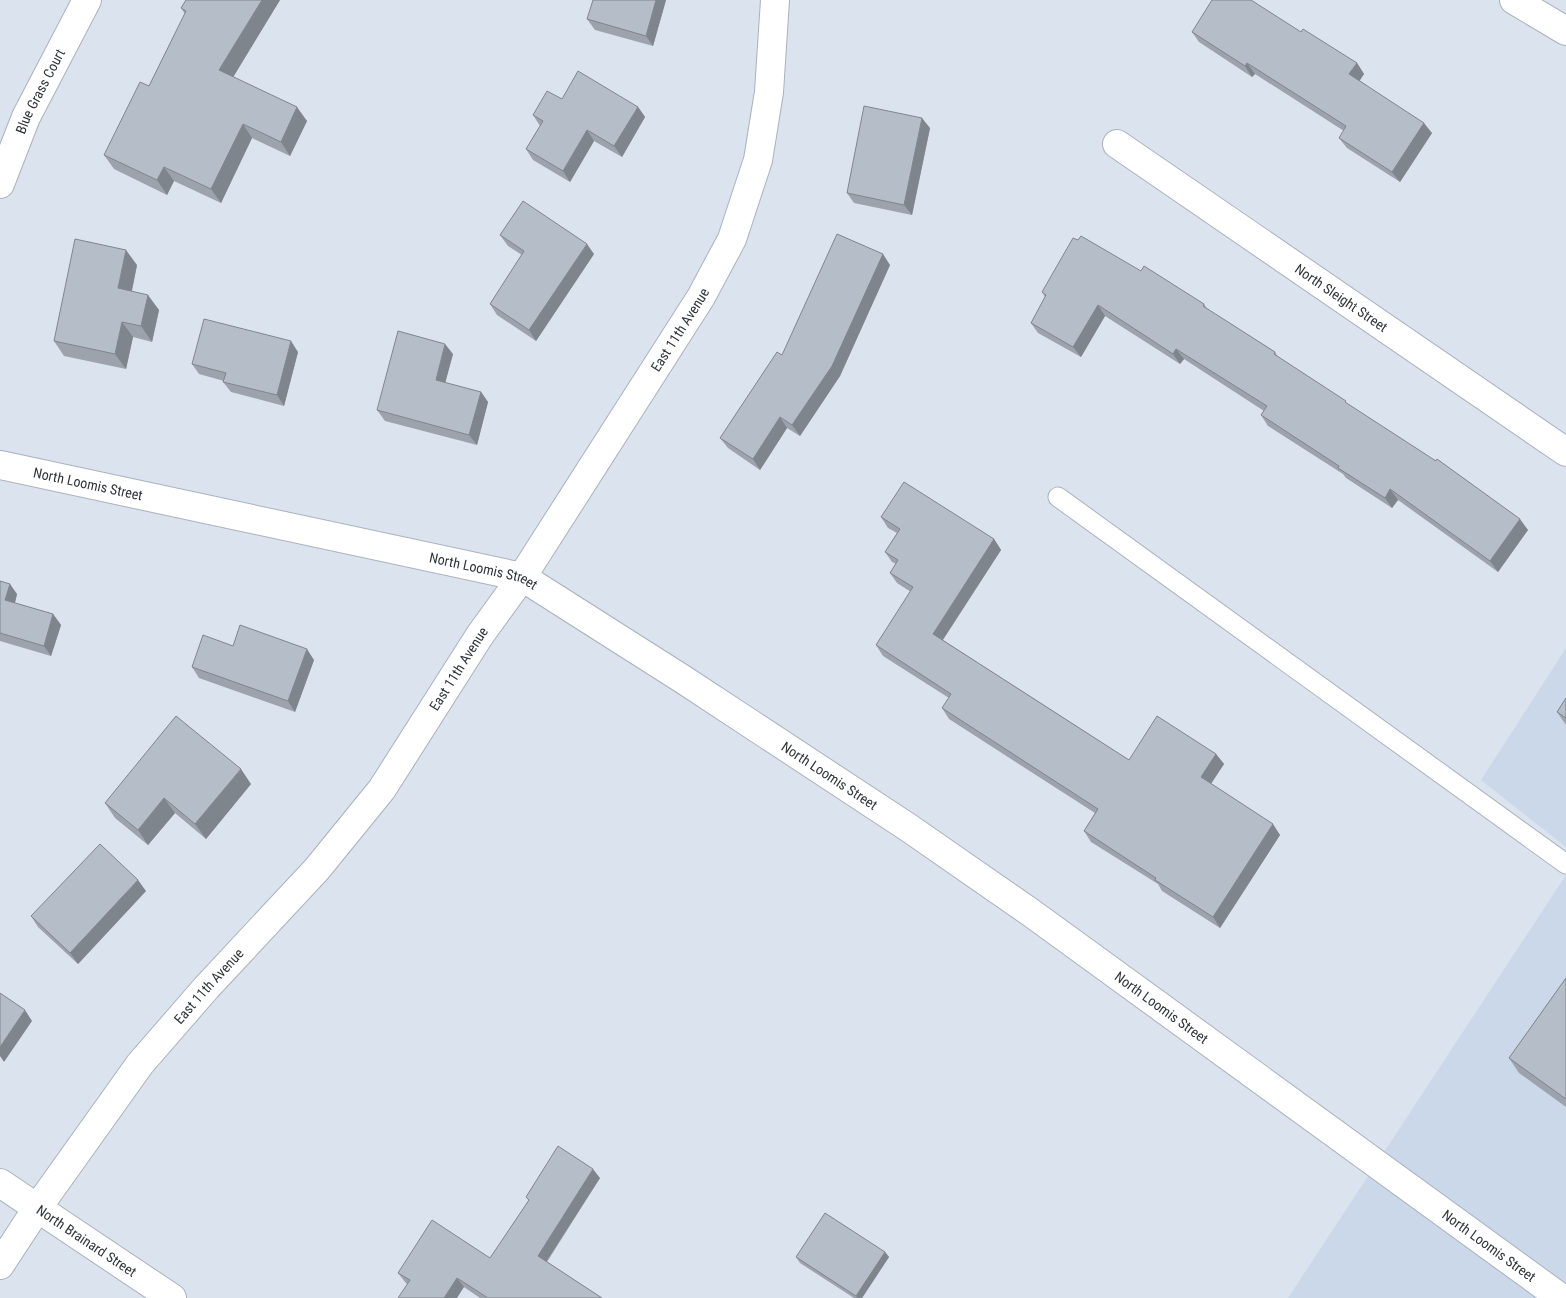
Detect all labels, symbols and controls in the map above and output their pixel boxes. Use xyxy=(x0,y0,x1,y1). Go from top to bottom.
street label: Blue Grass Court xyxy=(12,46,68,136)
street label: North Sleight Street xyxy=(1292,261,1391,335)
street label: East 11th Avenue xyxy=(647,285,712,374)
street label: North Loomis Street xyxy=(32,464,144,503)
street label: North Loomis Street xyxy=(428,549,540,593)
street label: East 11th Avenue xyxy=(426,624,491,713)
street label: North Loomis Street xyxy=(779,738,880,813)
street label: East 11th Avenue xyxy=(171,945,247,1027)
street label: North Loomis Street xyxy=(1112,968,1211,1047)
street label: North Brainard Street xyxy=(33,1202,139,1280)
street label: North Loomis Street xyxy=(1439,1206,1539,1285)

